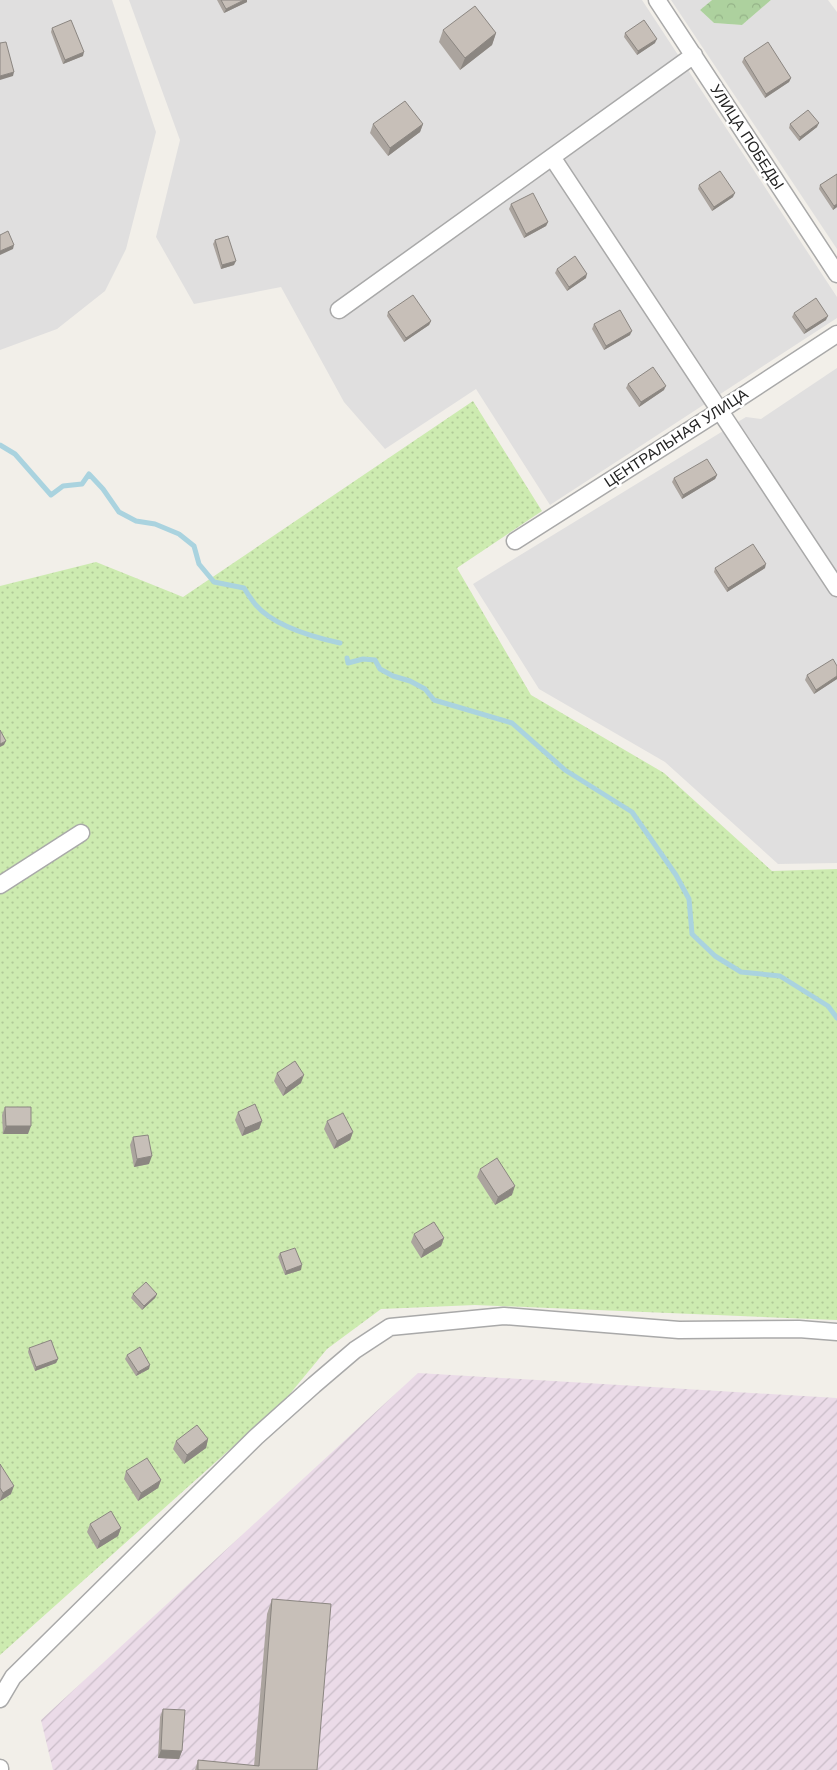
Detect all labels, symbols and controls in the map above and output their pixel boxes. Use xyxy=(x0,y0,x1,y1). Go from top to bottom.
street label: УЛИЦА ПОБЕДЫ xyxy=(706,81,788,193)
street label: ЦЕНТРАЛЬНАЯ УЛИЦА xyxy=(601,385,751,491)

